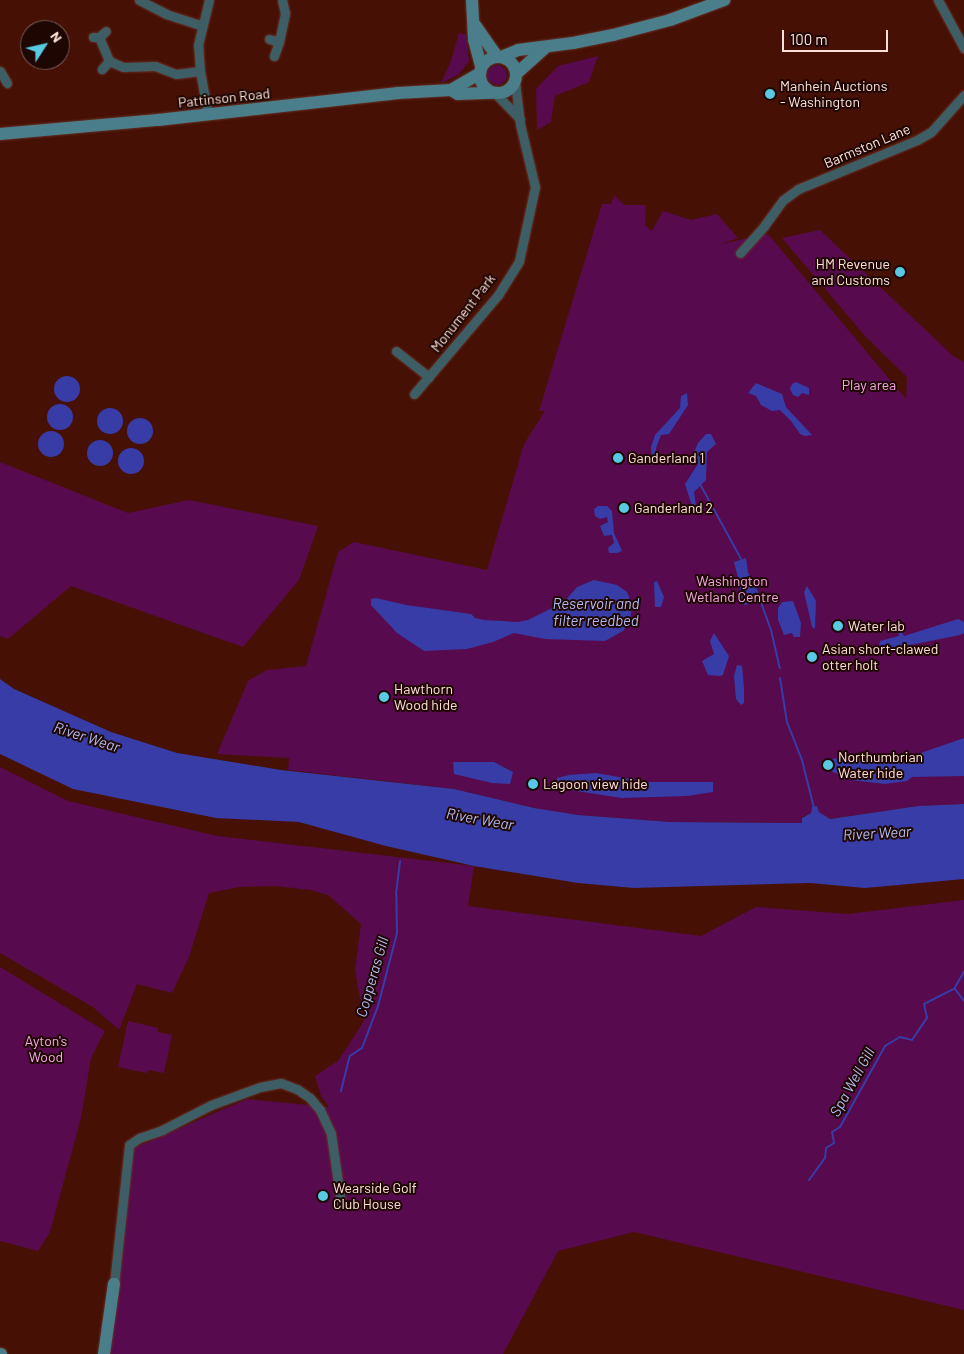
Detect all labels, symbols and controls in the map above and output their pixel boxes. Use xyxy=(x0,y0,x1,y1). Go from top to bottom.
north arrow xyxy=(20,20,70,70)
scale bar xyxy=(784,20,890,52)
text: N xyxy=(47,28,67,45)
text: 100 m xyxy=(790,30,828,48)
place label: Manhein Auctions - Washington xyxy=(780,78,887,110)
street label: Pattinson Road xyxy=(177,85,271,111)
marker: Manhein Auctions - Washington xyxy=(764,88,776,100)
street label: Barmston Lane xyxy=(821,120,913,172)
place label: HM Revenue and Customs xyxy=(811,256,890,288)
marker: HM Revenue and Customs xyxy=(894,266,906,278)
street label: Monument Park xyxy=(427,271,499,355)
park label: Play area xyxy=(842,377,896,393)
place label: Ganderland 1 xyxy=(628,450,704,466)
marker: Ganderland 1 xyxy=(612,452,624,464)
place label: Ganderland 2 xyxy=(634,500,713,516)
marker: Ganderland 2 xyxy=(618,502,630,514)
park label: Washington Wetland Centre xyxy=(685,573,779,606)
water label: Reservoir and filter reedbed xyxy=(552,594,640,629)
place label: Water lab xyxy=(848,618,905,634)
marker: Water lab xyxy=(832,620,844,632)
place label: Asian short-clawed otter holt xyxy=(822,641,938,674)
marker: Asian short-clawed otter holt xyxy=(806,651,818,663)
place label: Hawthorn Wood hide xyxy=(394,681,458,714)
marker: Hawthorn Wood hide xyxy=(378,691,390,703)
water label: River Wear xyxy=(52,718,122,756)
place label: Northumbrian Water hide xyxy=(838,749,923,782)
marker: Northumbrian Water hide xyxy=(822,759,834,771)
place label: Lagoon view hide xyxy=(543,776,648,792)
marker: Lagoon view hide xyxy=(527,778,539,790)
water label: River Wear xyxy=(445,804,515,834)
water label: River Wear xyxy=(842,822,912,844)
water label: Copperas Gill xyxy=(352,935,392,1019)
park label: Ayton's Wood xyxy=(25,1033,67,1066)
water label: Spa Well Gill xyxy=(826,1044,878,1120)
place label: Wearside Golf Club House xyxy=(333,1180,417,1212)
marker: Wearside Golf Club House xyxy=(317,1190,329,1202)

